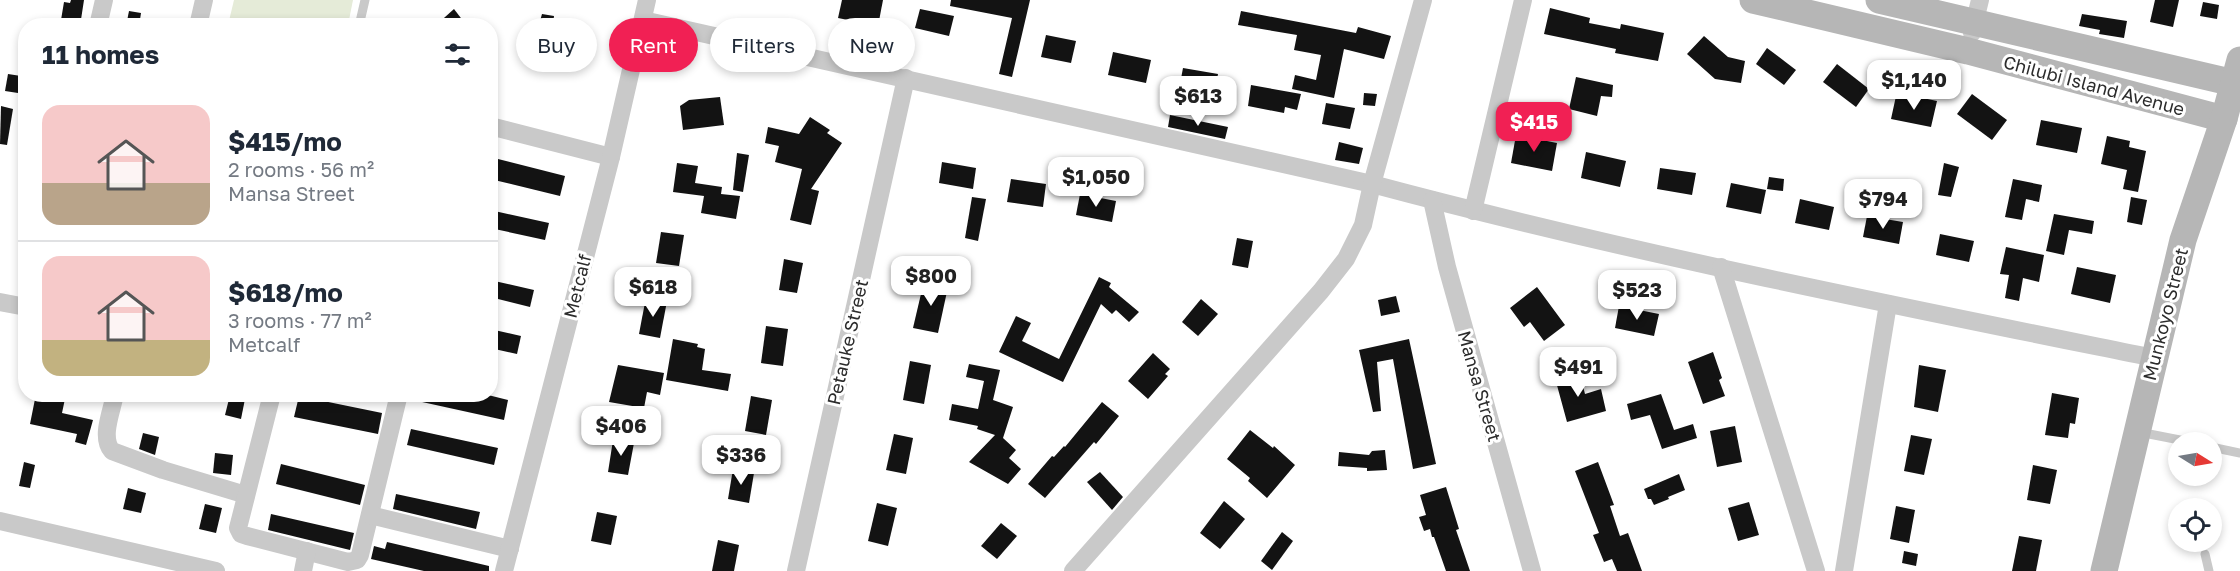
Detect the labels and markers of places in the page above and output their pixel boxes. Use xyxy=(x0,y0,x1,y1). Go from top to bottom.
pin: $1,140 xyxy=(1865,60,1963,111)
pin: $613 xyxy=(1162,76,1234,127)
pin: $415 xyxy=(1498,102,1570,153)
pin: $1,050 xyxy=(1047,157,1145,208)
pin: $794 xyxy=(1847,179,1919,230)
pin: $800 xyxy=(895,256,967,307)
pin: $618 xyxy=(617,267,689,318)
pin: $523 xyxy=(1601,270,1673,321)
pin: $491 xyxy=(1542,347,1614,398)
pin: $406 xyxy=(585,406,657,457)
pin: $336 xyxy=(705,435,777,486)

